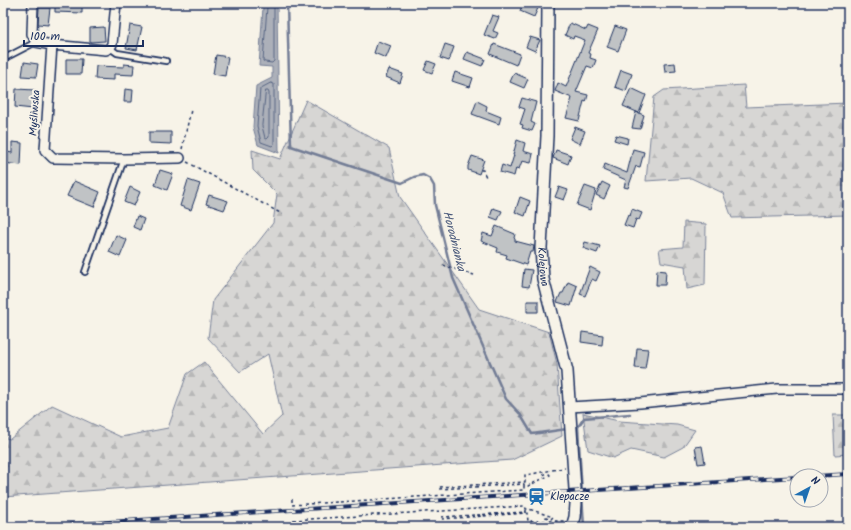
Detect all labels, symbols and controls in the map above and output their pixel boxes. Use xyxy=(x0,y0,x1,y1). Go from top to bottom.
scale bar xyxy=(24,22,143,48)
text: 100 m xyxy=(30,27,61,46)
street label: Myśliwska xyxy=(24,89,46,137)
water label: Horodnianka xyxy=(437,209,471,274)
street label: Kolejowa xyxy=(532,247,554,289)
north arrow xyxy=(789,468,829,508)
text: N xyxy=(806,472,823,490)
station icon: Klepacze xyxy=(527,487,547,507)
place label: Klepacze xyxy=(550,488,589,506)

